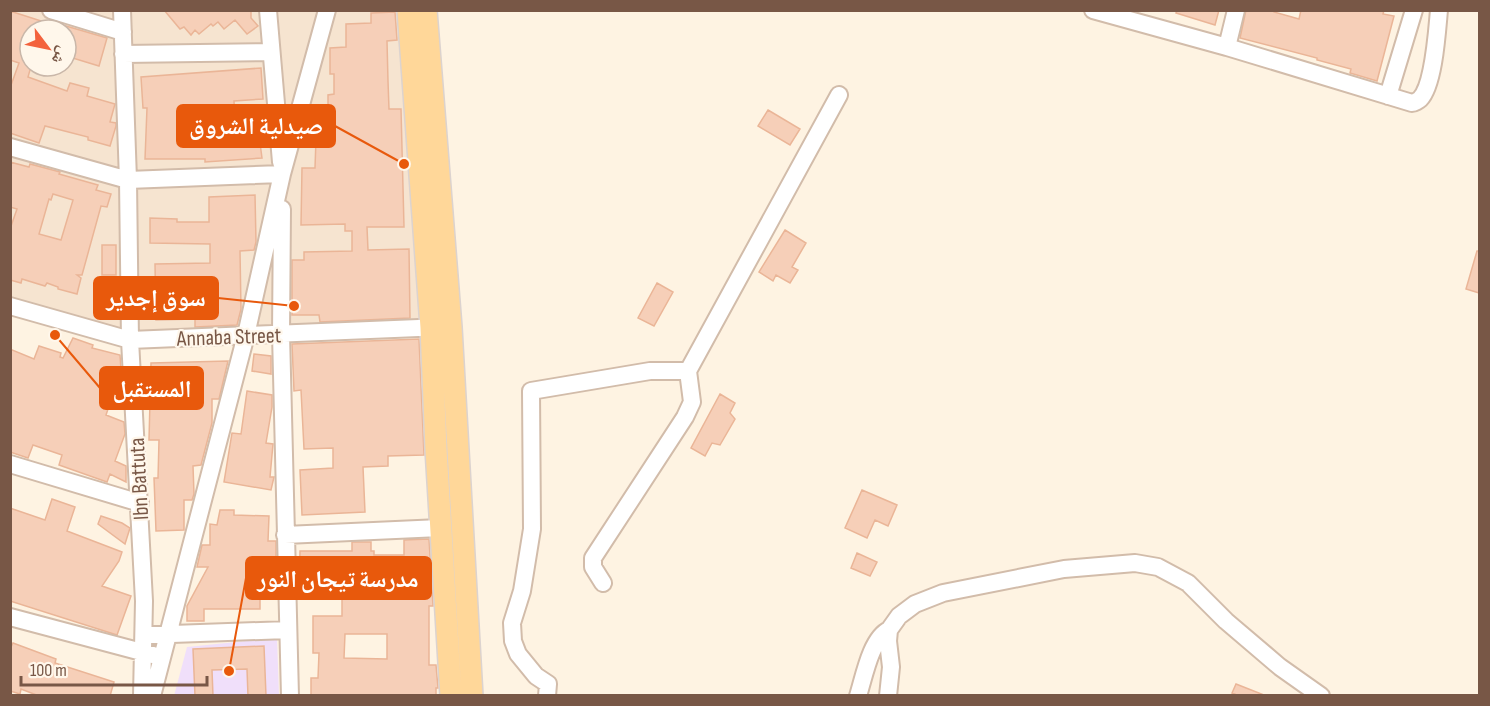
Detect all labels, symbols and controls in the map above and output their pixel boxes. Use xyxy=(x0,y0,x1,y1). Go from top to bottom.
north arrow xyxy=(18,18,78,78)
text: ش xyxy=(47,43,72,67)
callout: صيدلية الشروق xyxy=(177,105,335,147)
text: صيدلية الشروق xyxy=(189,112,323,141)
callout: سوق إجدير xyxy=(94,277,218,319)
text: سوق إجدير xyxy=(105,284,206,313)
street label: Annaba Street xyxy=(175,322,282,353)
callout: المستقبل xyxy=(100,367,203,409)
text: المستقبل xyxy=(112,375,192,404)
street label: Ibn Battuta xyxy=(124,437,155,521)
callout: مدرسة تيجان النور xyxy=(246,557,431,599)
text: مدرسة تيجان النور xyxy=(256,565,419,594)
scale bar xyxy=(21,649,207,687)
text: 100 m xyxy=(30,660,67,681)

